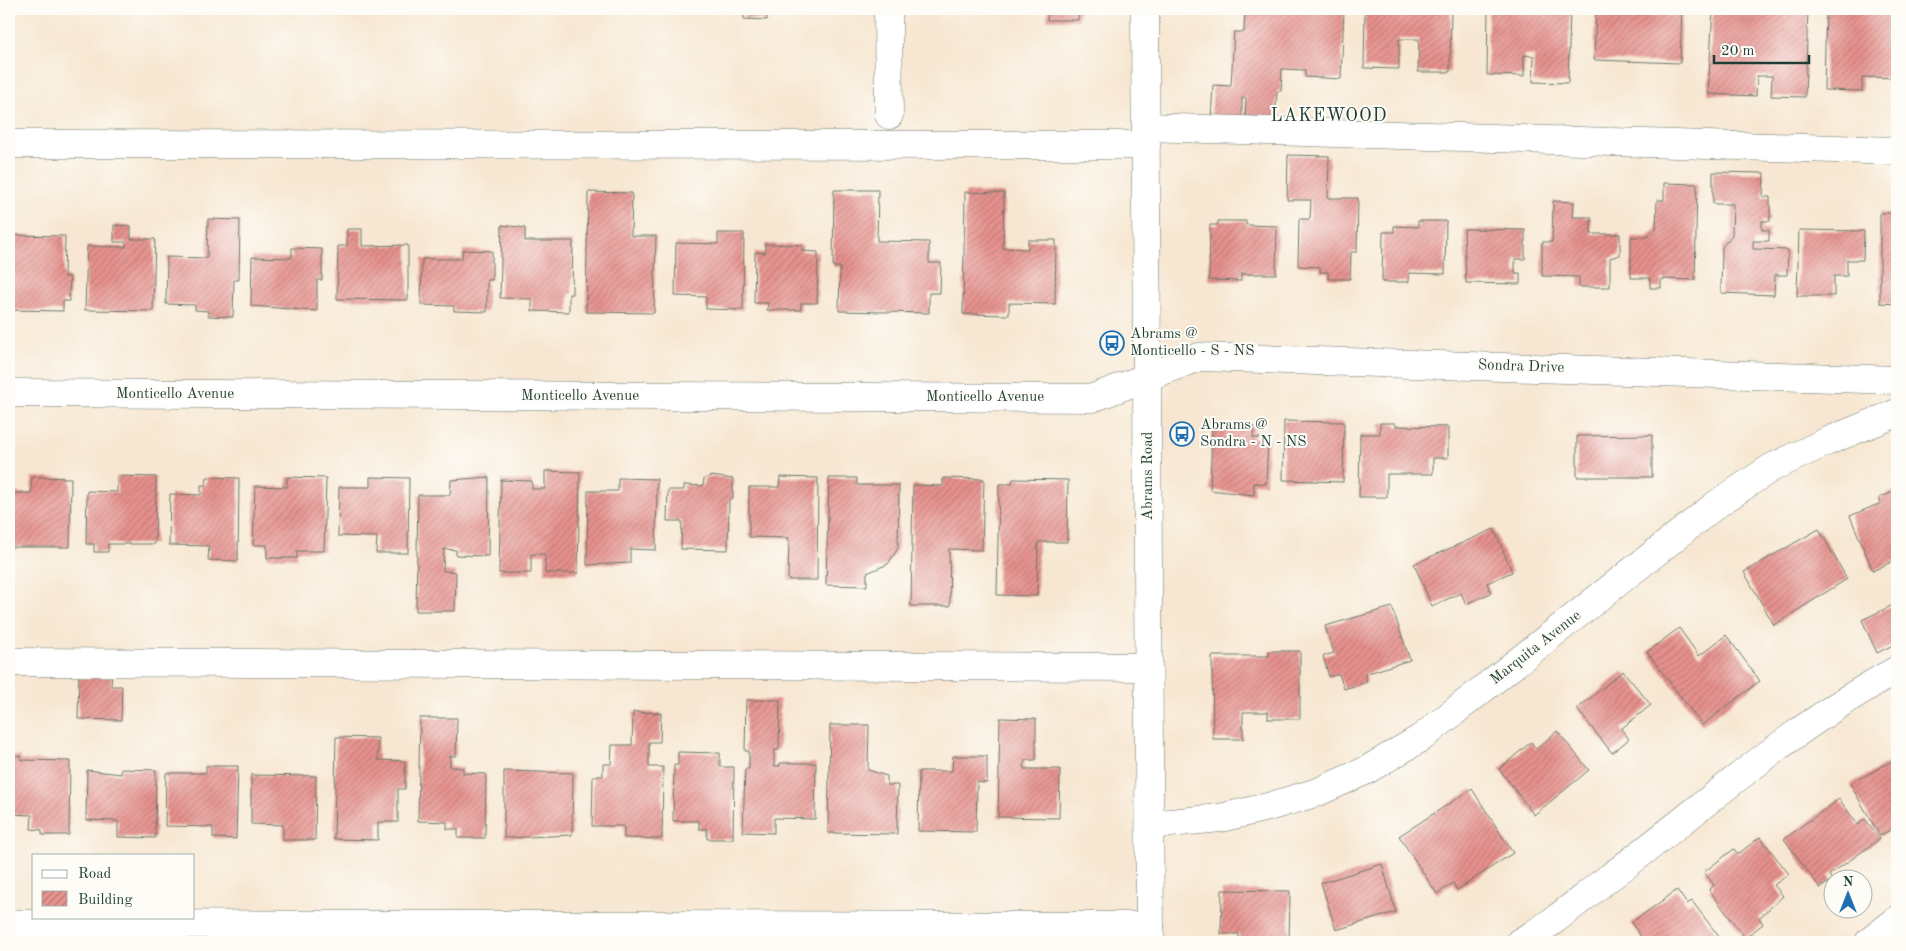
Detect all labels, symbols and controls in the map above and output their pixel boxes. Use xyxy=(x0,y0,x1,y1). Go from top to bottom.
scale bar xyxy=(1714,32,1808,64)
text: 20 m xyxy=(1721,44,1755,59)
district label: LAKEWOOD xyxy=(1270,107,1388,125)
place label: Abrams @ Monticello - S - NS xyxy=(1130,327,1254,359)
bus stop icon: Abrams @ Monticello - S - NS xyxy=(1099,330,1125,356)
street label: Sondra Drive xyxy=(1478,358,1565,376)
street label: Monticello Avenue xyxy=(116,387,234,402)
street label: Monticello Avenue xyxy=(521,389,639,404)
street label: Monticello Avenue xyxy=(926,390,1044,405)
place label: Abrams @ Sondra - N - NS xyxy=(1200,418,1307,450)
bus stop icon: Abrams @ Sondra - N - NS xyxy=(1169,421,1195,447)
street label: Abrams Road xyxy=(1141,431,1156,520)
street label: Marquita Avenue xyxy=(1488,608,1584,688)
legend xyxy=(32,854,195,918)
text: Road xyxy=(78,867,112,882)
north arrow xyxy=(1824,868,1874,918)
text: N xyxy=(1843,875,1854,889)
text: Building xyxy=(78,893,133,908)

